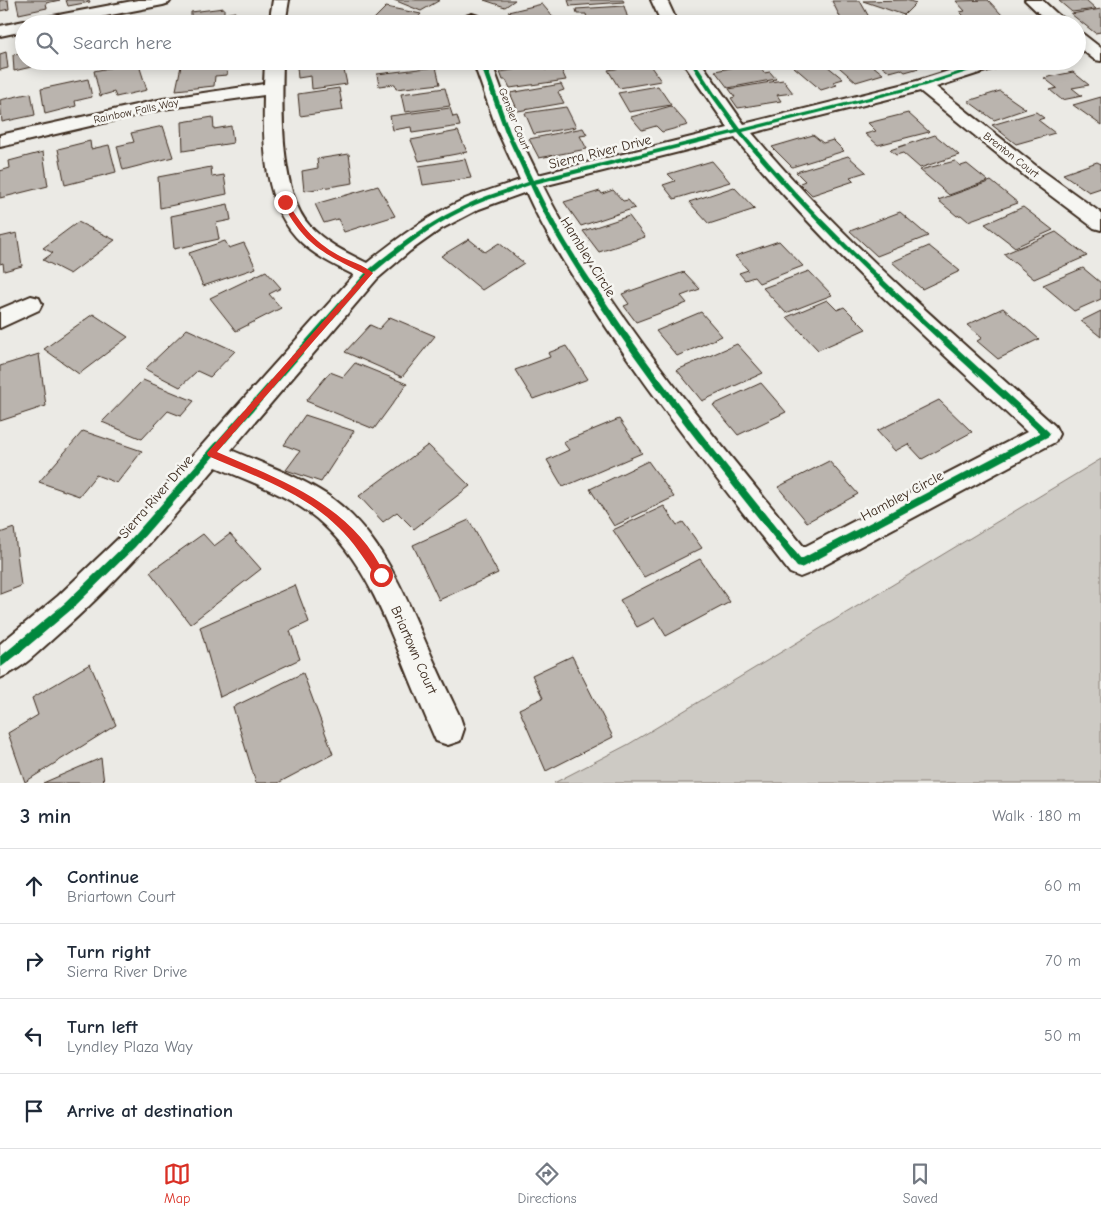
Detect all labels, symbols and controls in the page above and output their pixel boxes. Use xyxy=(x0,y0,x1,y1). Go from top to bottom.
search box xyxy=(15,15,1086,70)
icon: search xyxy=(33,29,61,57)
text: Search here xyxy=(73,32,172,54)
street label: Gensler Court xyxy=(496,86,533,153)
street label: Rainbow Falls Way xyxy=(92,96,180,126)
street label: Brenton Court xyxy=(981,129,1042,181)
street label: Sierra River Drive xyxy=(547,131,653,173)
route end xyxy=(274,191,297,214)
street label: Hambley Circle xyxy=(557,214,619,300)
street label: Sierra River Drive xyxy=(115,452,197,542)
street label: Hambley Circle xyxy=(858,467,946,525)
route start xyxy=(370,564,393,587)
street label: Briartown Court xyxy=(387,603,441,698)
text: 3 min xyxy=(20,804,71,828)
text: Walk · 180 m xyxy=(992,807,1081,825)
text: Continue xyxy=(67,866,139,888)
icon: ahead xyxy=(20,872,48,900)
text: 60 m xyxy=(1044,877,1081,895)
text: Briartown Court xyxy=(67,888,175,906)
text: Turn right xyxy=(67,941,151,963)
icon: right xyxy=(20,947,48,975)
text: 70 m xyxy=(1045,952,1081,970)
text: Sierra River Drive xyxy=(67,963,187,981)
text: Turn left xyxy=(67,1016,138,1038)
icon: left xyxy=(20,1022,48,1050)
text: 50 m xyxy=(1044,1027,1081,1045)
text: Lyndley Plaza Way xyxy=(67,1038,193,1056)
icon: arrive xyxy=(20,1097,48,1125)
text: Arrive at destination xyxy=(67,1100,233,1122)
tab: Map xyxy=(163,1160,191,1207)
tab: Directions xyxy=(517,1160,577,1207)
tab: Saved xyxy=(903,1160,938,1207)

